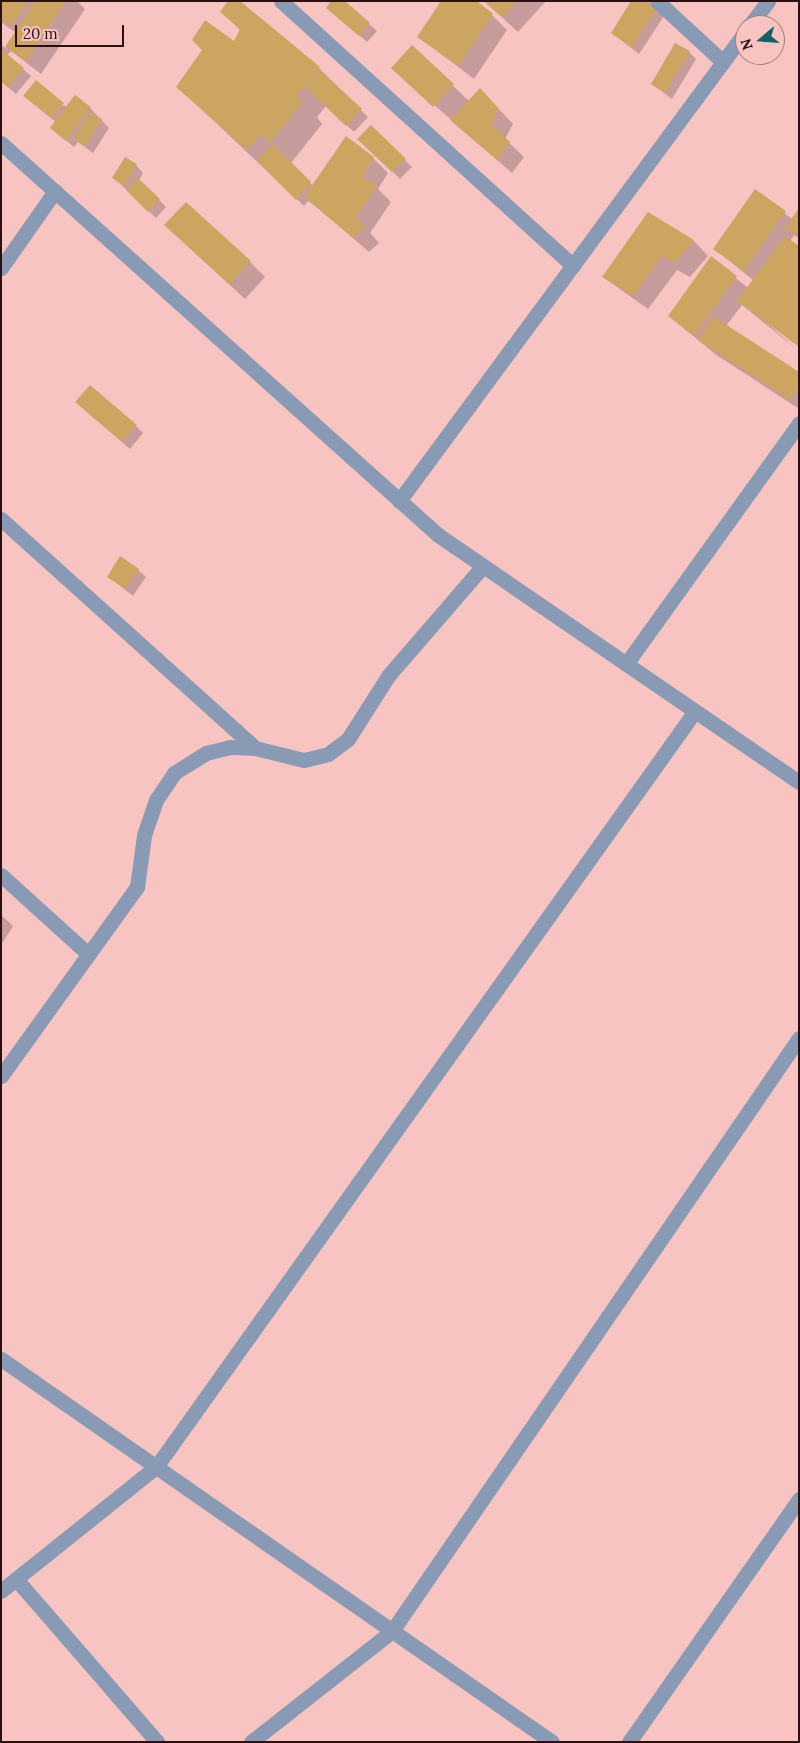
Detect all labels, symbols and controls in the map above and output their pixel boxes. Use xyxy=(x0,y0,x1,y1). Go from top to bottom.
scale bar xyxy=(18,15,126,47)
north arrow xyxy=(735,15,785,65)
text: 20 m xyxy=(23,24,58,43)
text: N xyxy=(736,36,757,52)

